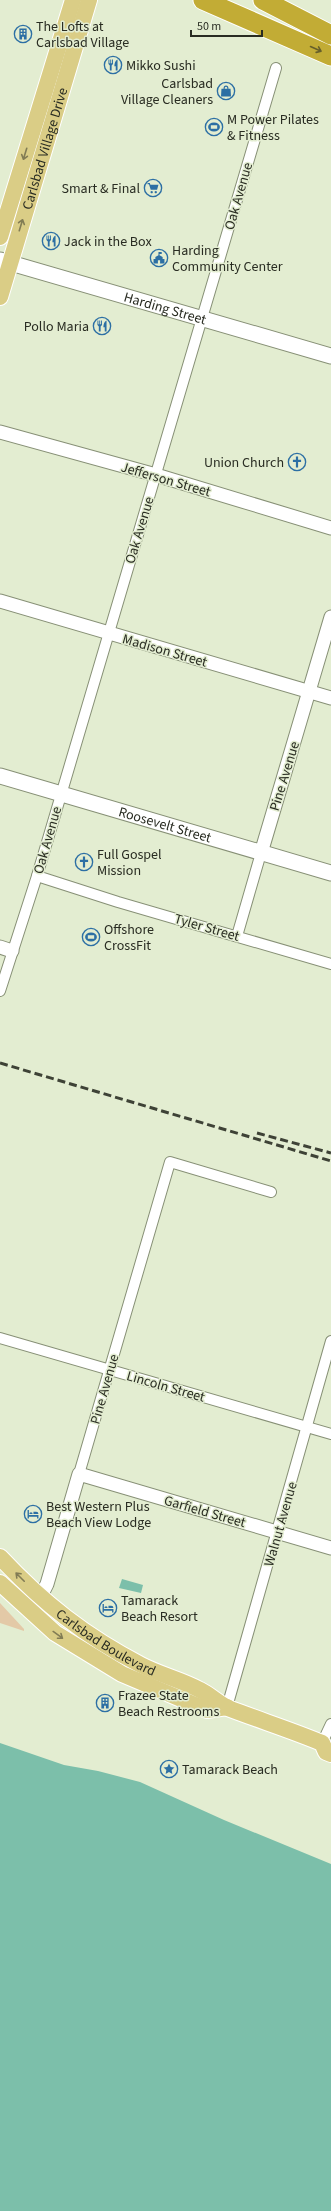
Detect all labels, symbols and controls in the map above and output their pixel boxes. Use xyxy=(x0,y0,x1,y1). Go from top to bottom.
scale bar xyxy=(191,12,262,38)
place label: The Lofts at Carlsbad Village xyxy=(36,17,129,53)
text: 50 m xyxy=(197,18,221,35)
building icon: The Lofts at Carlsbad Village xyxy=(13,24,33,44)
one-way arrow xyxy=(309,46,321,54)
restaurant icon: Mikko Sushi xyxy=(103,55,123,75)
place label: Mikko Sushi xyxy=(126,56,196,76)
place label: Carlsbad Village Cleaners xyxy=(121,74,213,110)
shop icon: Carlsbad Village Cleaners xyxy=(216,81,236,101)
street label: Carlsbad Village Drive xyxy=(18,85,73,212)
place label: M Power Pilates & Fitness xyxy=(227,110,319,146)
sports icon: M Power Pilates & Fitness xyxy=(204,117,224,137)
one-way arrow xyxy=(21,148,28,161)
street label: Oak Avenue xyxy=(220,160,258,232)
supermarket icon: Smart & Final xyxy=(143,178,163,198)
place label: Smart & Final xyxy=(62,179,140,199)
one-way arrow xyxy=(18,219,25,232)
restaurant icon: Jack in the Box xyxy=(41,231,61,251)
place label: Jack in the Box xyxy=(64,232,152,252)
place label: Harding Community Center xyxy=(172,241,283,277)
public building icon: Harding Community Center xyxy=(149,248,169,268)
street label: Harding Street xyxy=(121,287,209,330)
restaurant icon: Pollo Maria xyxy=(92,316,112,336)
place label: Pollo Maria xyxy=(24,317,89,337)
church icon: Union Church xyxy=(287,452,307,472)
place label: Union Church xyxy=(204,453,284,473)
street label: Jefferson Street xyxy=(119,458,213,502)
street label: Oak Avenue xyxy=(120,494,160,566)
street label: Madison Street xyxy=(120,629,210,673)
street label: Pine Avenue xyxy=(265,739,305,814)
street label: Roosevelt Street xyxy=(116,802,214,848)
street label: Oak Avenue xyxy=(29,804,67,876)
place label: Full Gospel Mission xyxy=(97,845,162,881)
church icon: Full Gospel Mission xyxy=(74,852,94,872)
street label: Tyler Street xyxy=(172,909,242,947)
place label: Offshore CrossFit xyxy=(104,920,154,956)
sports icon: Offshore CrossFit xyxy=(81,927,101,947)
street label: Pine Avenue xyxy=(85,1352,125,1427)
street label: Lincoln Street xyxy=(124,1366,208,1408)
street label: Walnut Avenue xyxy=(259,1479,303,1569)
street label: Garfield Street xyxy=(161,1491,248,1533)
place label: Best Western Plus Beach View Lodge xyxy=(46,1497,151,1533)
hotel icon: Best Western Plus Beach View Lodge xyxy=(23,1504,43,1524)
one-way arrow xyxy=(15,1572,25,1582)
place label: Tamarack Beach Resort xyxy=(121,1591,198,1627)
hotel icon: Tamarack Beach Resort xyxy=(98,1598,118,1618)
street label: Carlsbad Boulevard xyxy=(51,1604,159,1682)
one-way arrow xyxy=(53,1631,64,1639)
place label: Frazee State Beach Restrooms xyxy=(118,1686,219,1722)
building icon: Frazee State Beach Restrooms xyxy=(95,1693,115,1713)
place icon: Tamarack Beach xyxy=(159,1759,179,1779)
place label: Tamarack Beach xyxy=(182,1760,278,1780)

